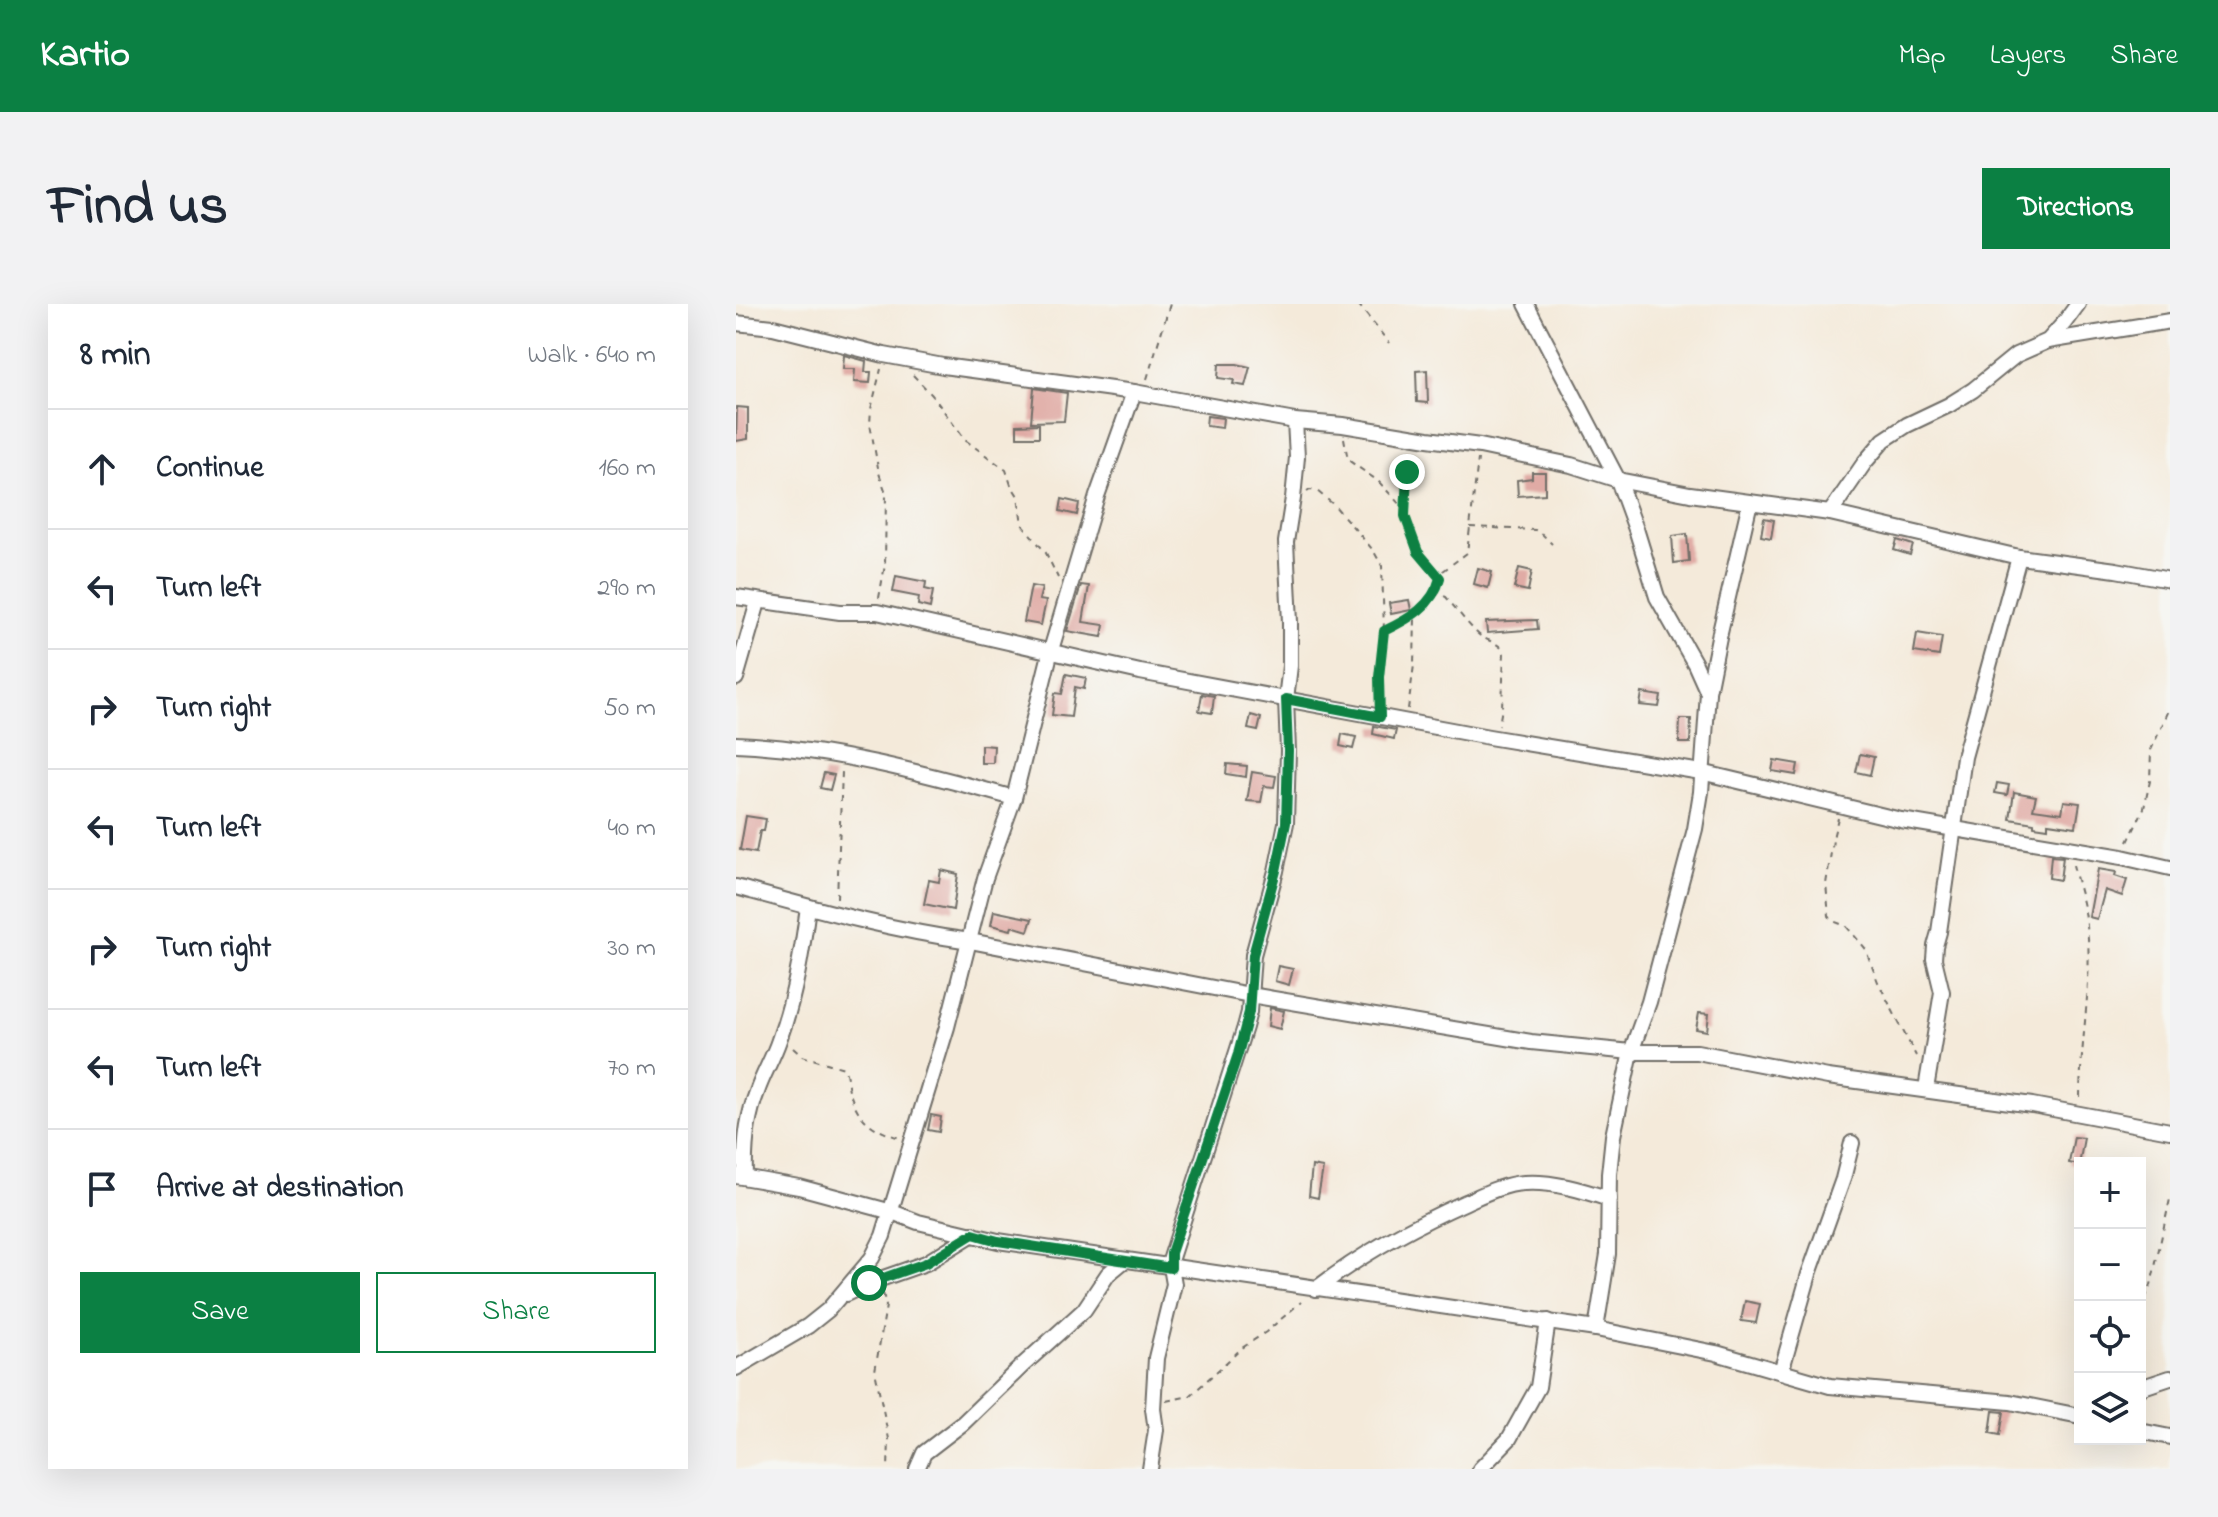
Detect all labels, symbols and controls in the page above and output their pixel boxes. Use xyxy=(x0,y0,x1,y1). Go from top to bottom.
text: Kartio xyxy=(40,28,130,84)
text: Map xyxy=(1898,36,1946,77)
text: Layers xyxy=(1990,36,2066,77)
text: Share xyxy=(2110,36,2178,77)
text: Find us xyxy=(48,168,228,249)
button: Directions xyxy=(1982,168,2170,249)
text: 8 min xyxy=(80,331,151,381)
text: Walk · 640 m xyxy=(527,337,656,375)
icon: ahead xyxy=(80,447,124,491)
text: Continue xyxy=(156,447,264,491)
text: 160 m xyxy=(598,450,656,488)
route end xyxy=(1389,454,1425,490)
icon: left xyxy=(80,567,124,611)
text: Turn left xyxy=(156,567,261,611)
text: 290 m xyxy=(597,570,656,608)
icon: right xyxy=(80,687,124,731)
text: Turn right xyxy=(156,687,271,731)
text: 50 m xyxy=(603,690,656,728)
icon: left xyxy=(80,807,124,851)
text: Turn left xyxy=(156,807,261,851)
text: 40 m xyxy=(607,810,656,848)
icon: right xyxy=(80,927,124,971)
text: Turn right xyxy=(156,927,271,971)
text: 30 m xyxy=(607,930,656,968)
icon: left xyxy=(80,1047,124,1091)
text: Turn left xyxy=(156,1047,261,1091)
text: 70 m xyxy=(607,1050,656,1088)
map controls xyxy=(2074,1157,2146,1445)
button: + xyxy=(2074,1157,2146,1229)
icon: arrive xyxy=(80,1167,124,1211)
text: Arrive at destination xyxy=(156,1167,404,1211)
button: − xyxy=(2074,1229,2146,1301)
route start xyxy=(851,1265,887,1301)
button: Save xyxy=(80,1272,360,1353)
button: Share xyxy=(376,1272,656,1353)
button: locate xyxy=(2074,1301,2146,1373)
button: layers xyxy=(2074,1373,2146,1445)

